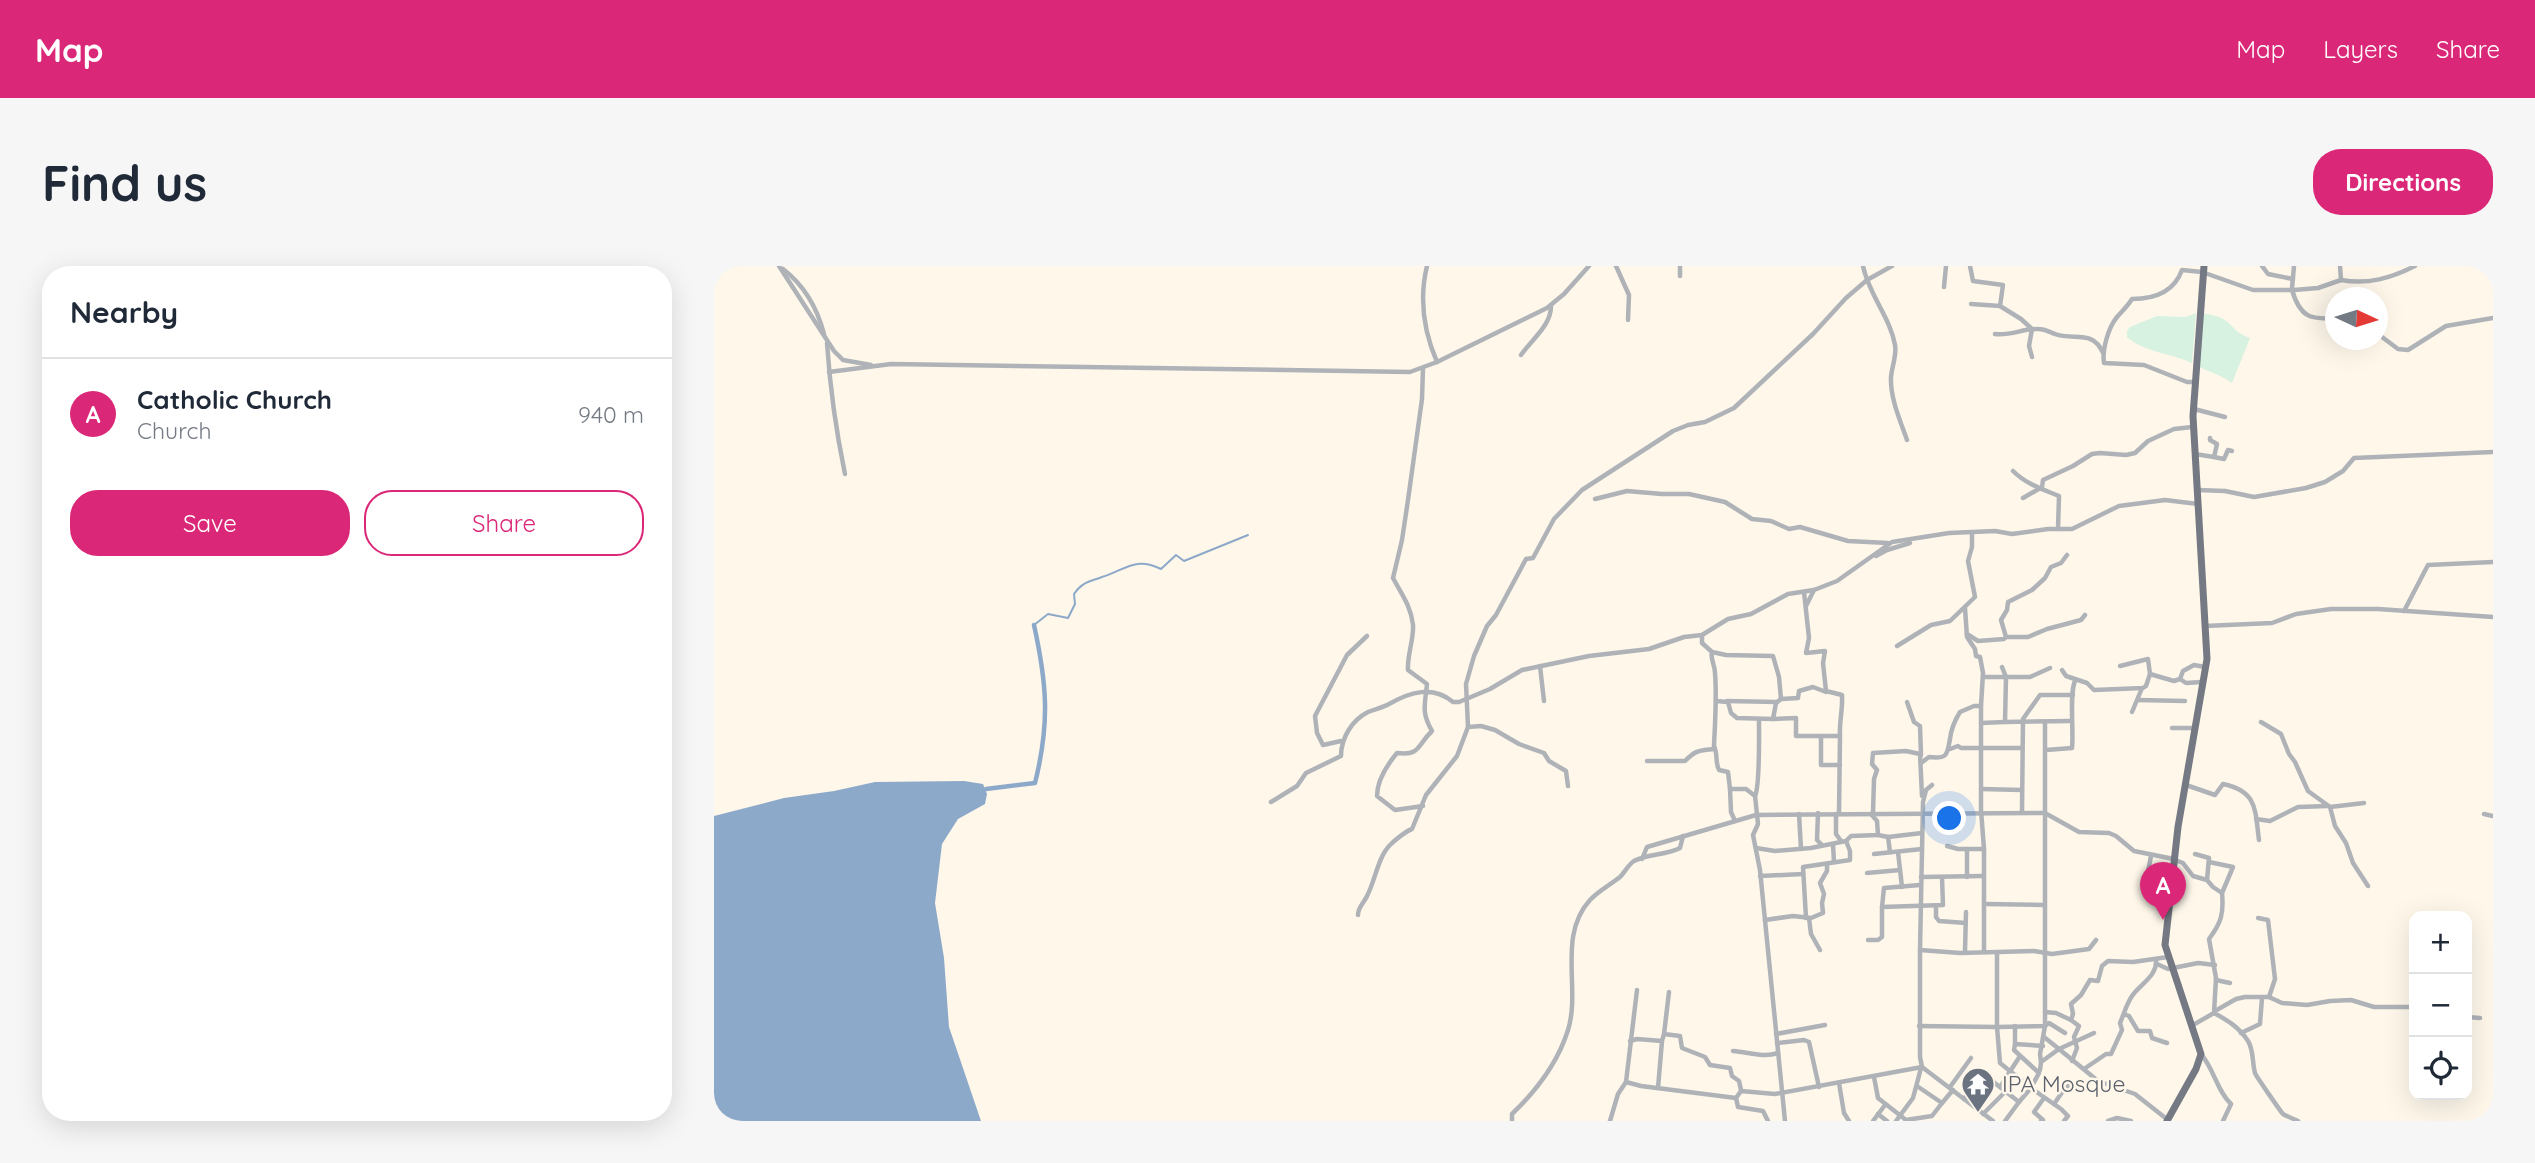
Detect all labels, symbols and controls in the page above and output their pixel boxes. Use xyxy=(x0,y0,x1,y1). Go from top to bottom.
text: Map xyxy=(35,29,103,70)
text: Map xyxy=(2236,34,2285,64)
text: Layers xyxy=(2323,34,2398,64)
text: Share xyxy=(2436,34,2500,64)
button: Directions xyxy=(2313,149,2493,215)
text: Find us xyxy=(42,152,207,213)
north arrow xyxy=(2325,287,2388,350)
text: Nearby xyxy=(70,293,178,331)
text: Catholic Church xyxy=(137,383,332,416)
text: A xyxy=(86,400,100,429)
text: 940 m xyxy=(578,400,644,429)
text: Church xyxy=(137,416,212,445)
button: Save xyxy=(70,490,350,556)
button: Share xyxy=(364,490,644,556)
your location xyxy=(1932,801,1966,835)
pin: A xyxy=(2140,862,2186,920)
map controls xyxy=(2409,911,2472,1100)
button: + xyxy=(2409,911,2472,974)
button: − xyxy=(2409,974,2472,1037)
button: locate xyxy=(2409,1037,2472,1100)
temple icon: IPA Mosque xyxy=(1959,1065,1997,1114)
place label: IPA Mosque xyxy=(2002,1069,2125,1098)

